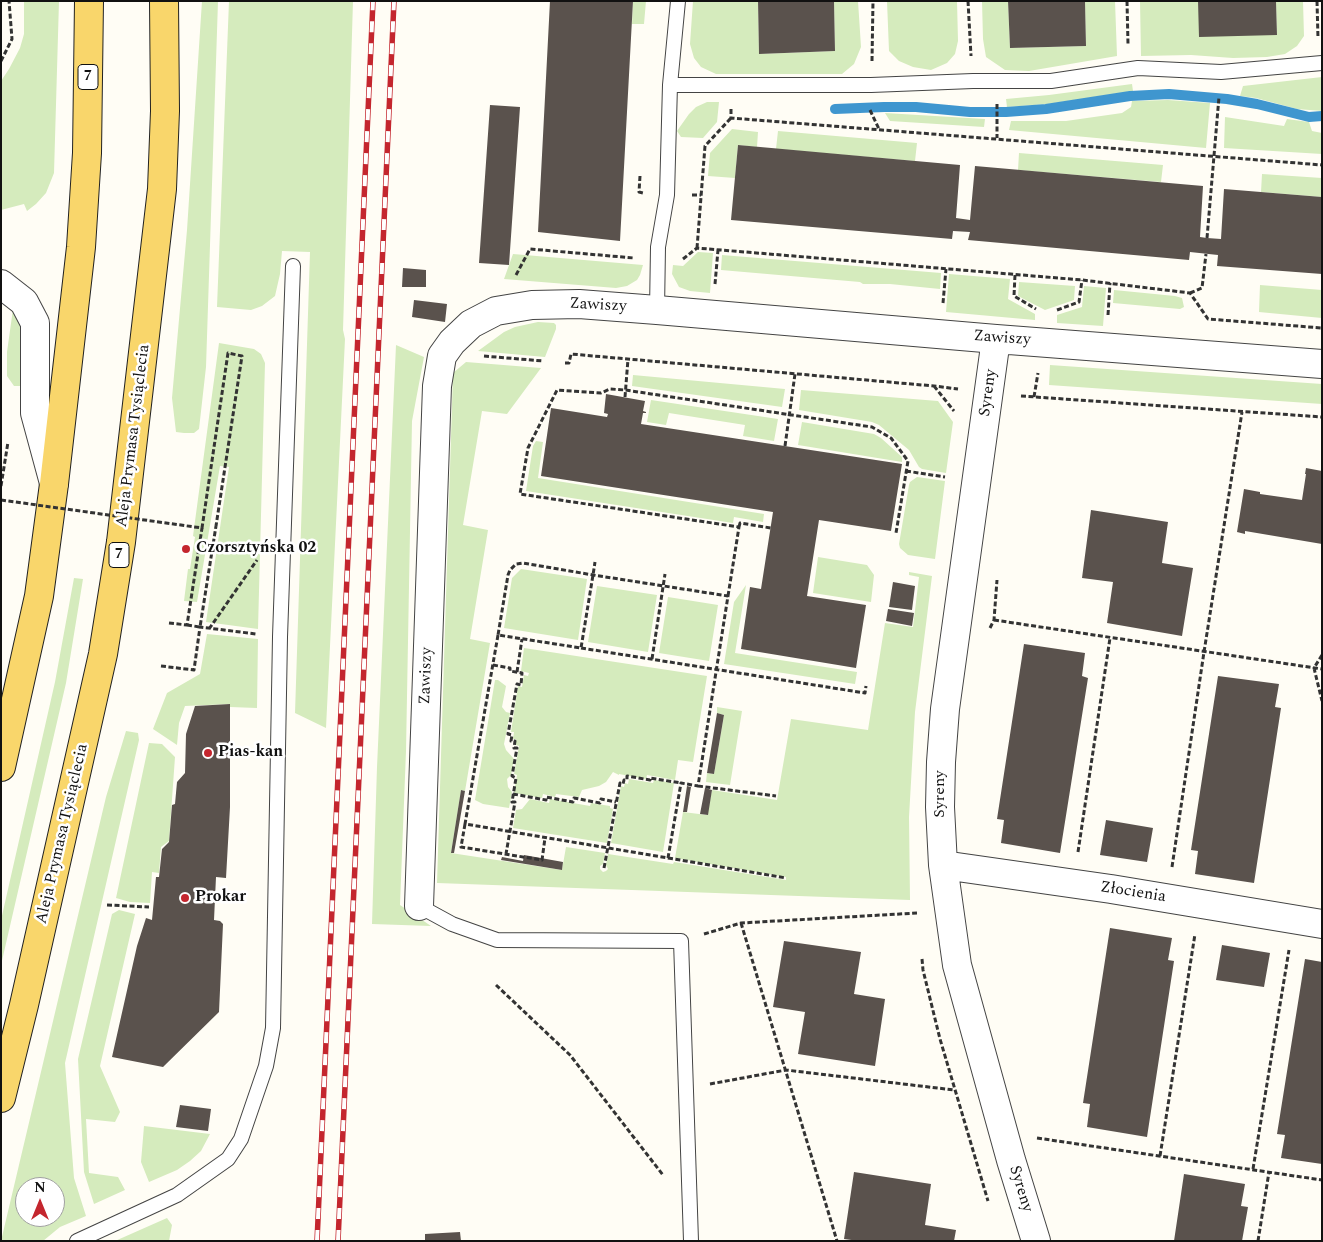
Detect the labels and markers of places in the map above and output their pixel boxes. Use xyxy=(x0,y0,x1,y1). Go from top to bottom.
place label: Czorsztyńska 02 xyxy=(196,539,316,559)
marker: Czorsztyńska 02 xyxy=(180,543,192,555)
place label: Pias-kan xyxy=(218,743,283,763)
marker: Pias-kan xyxy=(202,747,214,759)
place label: Prokar xyxy=(195,888,246,908)
marker: Prokar xyxy=(179,892,191,904)

